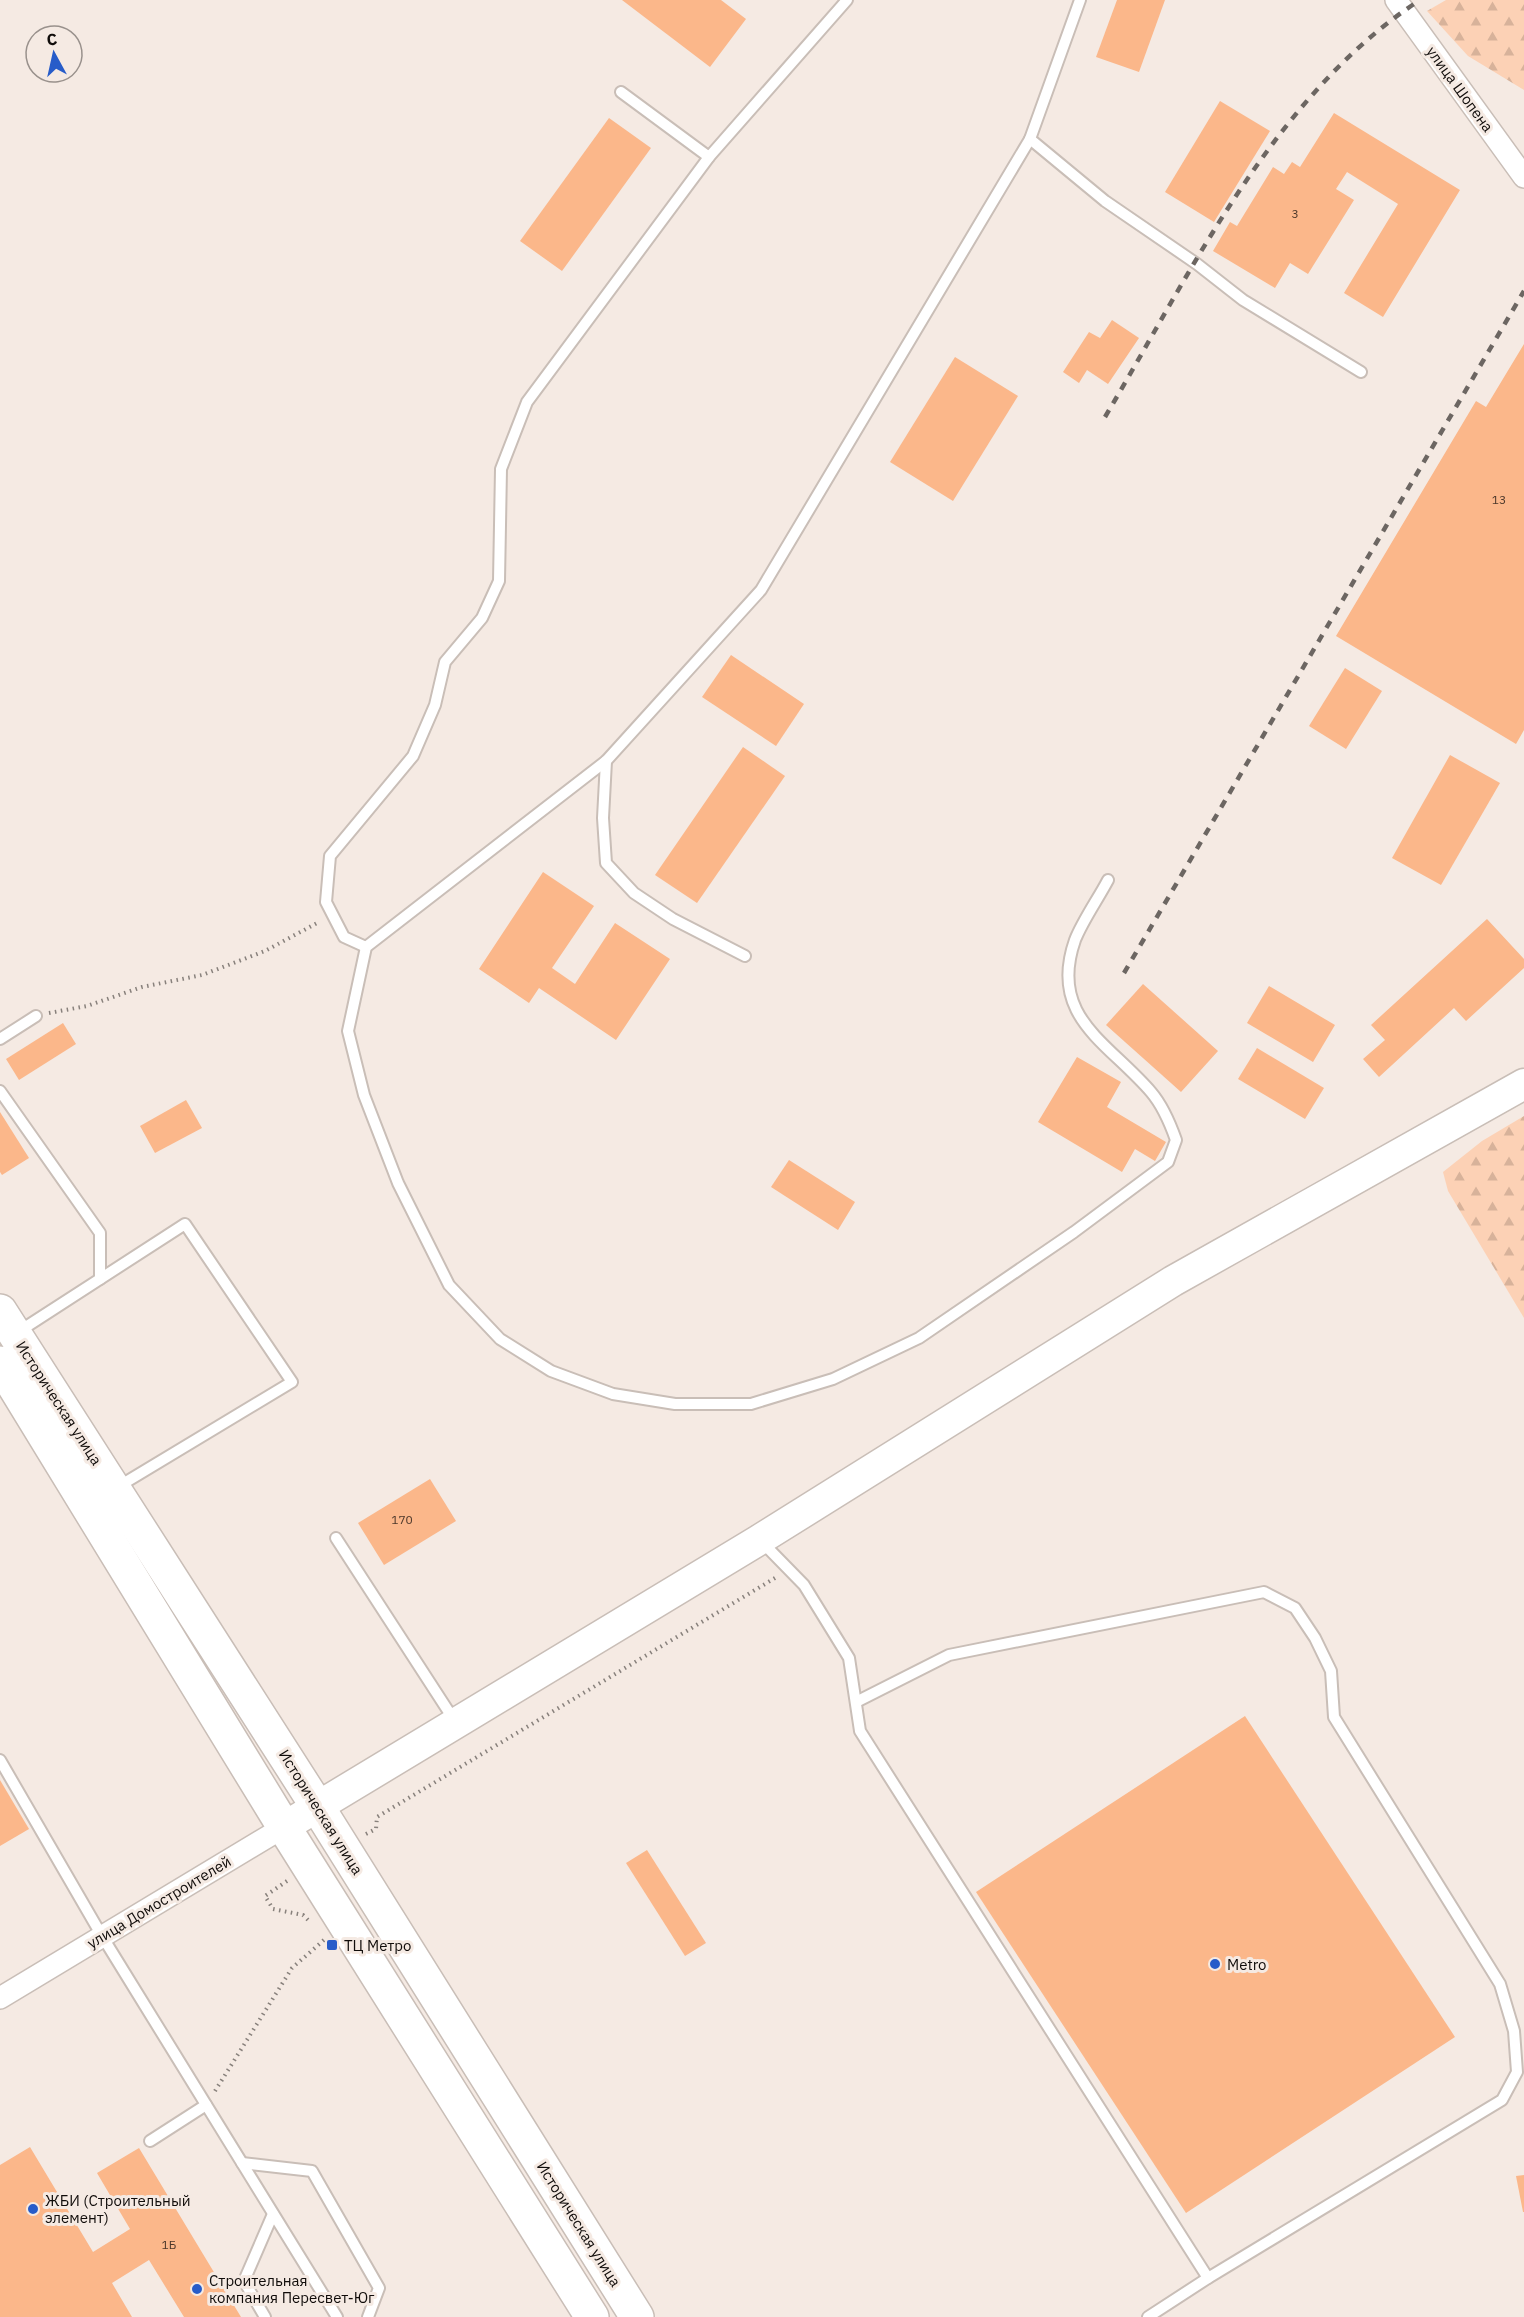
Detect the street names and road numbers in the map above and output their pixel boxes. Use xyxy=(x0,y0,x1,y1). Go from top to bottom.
street label: улица Шопена xyxy=(1422,42,1498,136)
street label: Историческая улица xyxy=(12,1337,106,1469)
street label: Историческая улица xyxy=(275,1746,367,1878)
street label: улица Домостроителей xyxy=(84,1852,234,1952)
street label: Историческая улица xyxy=(533,2158,625,2290)

